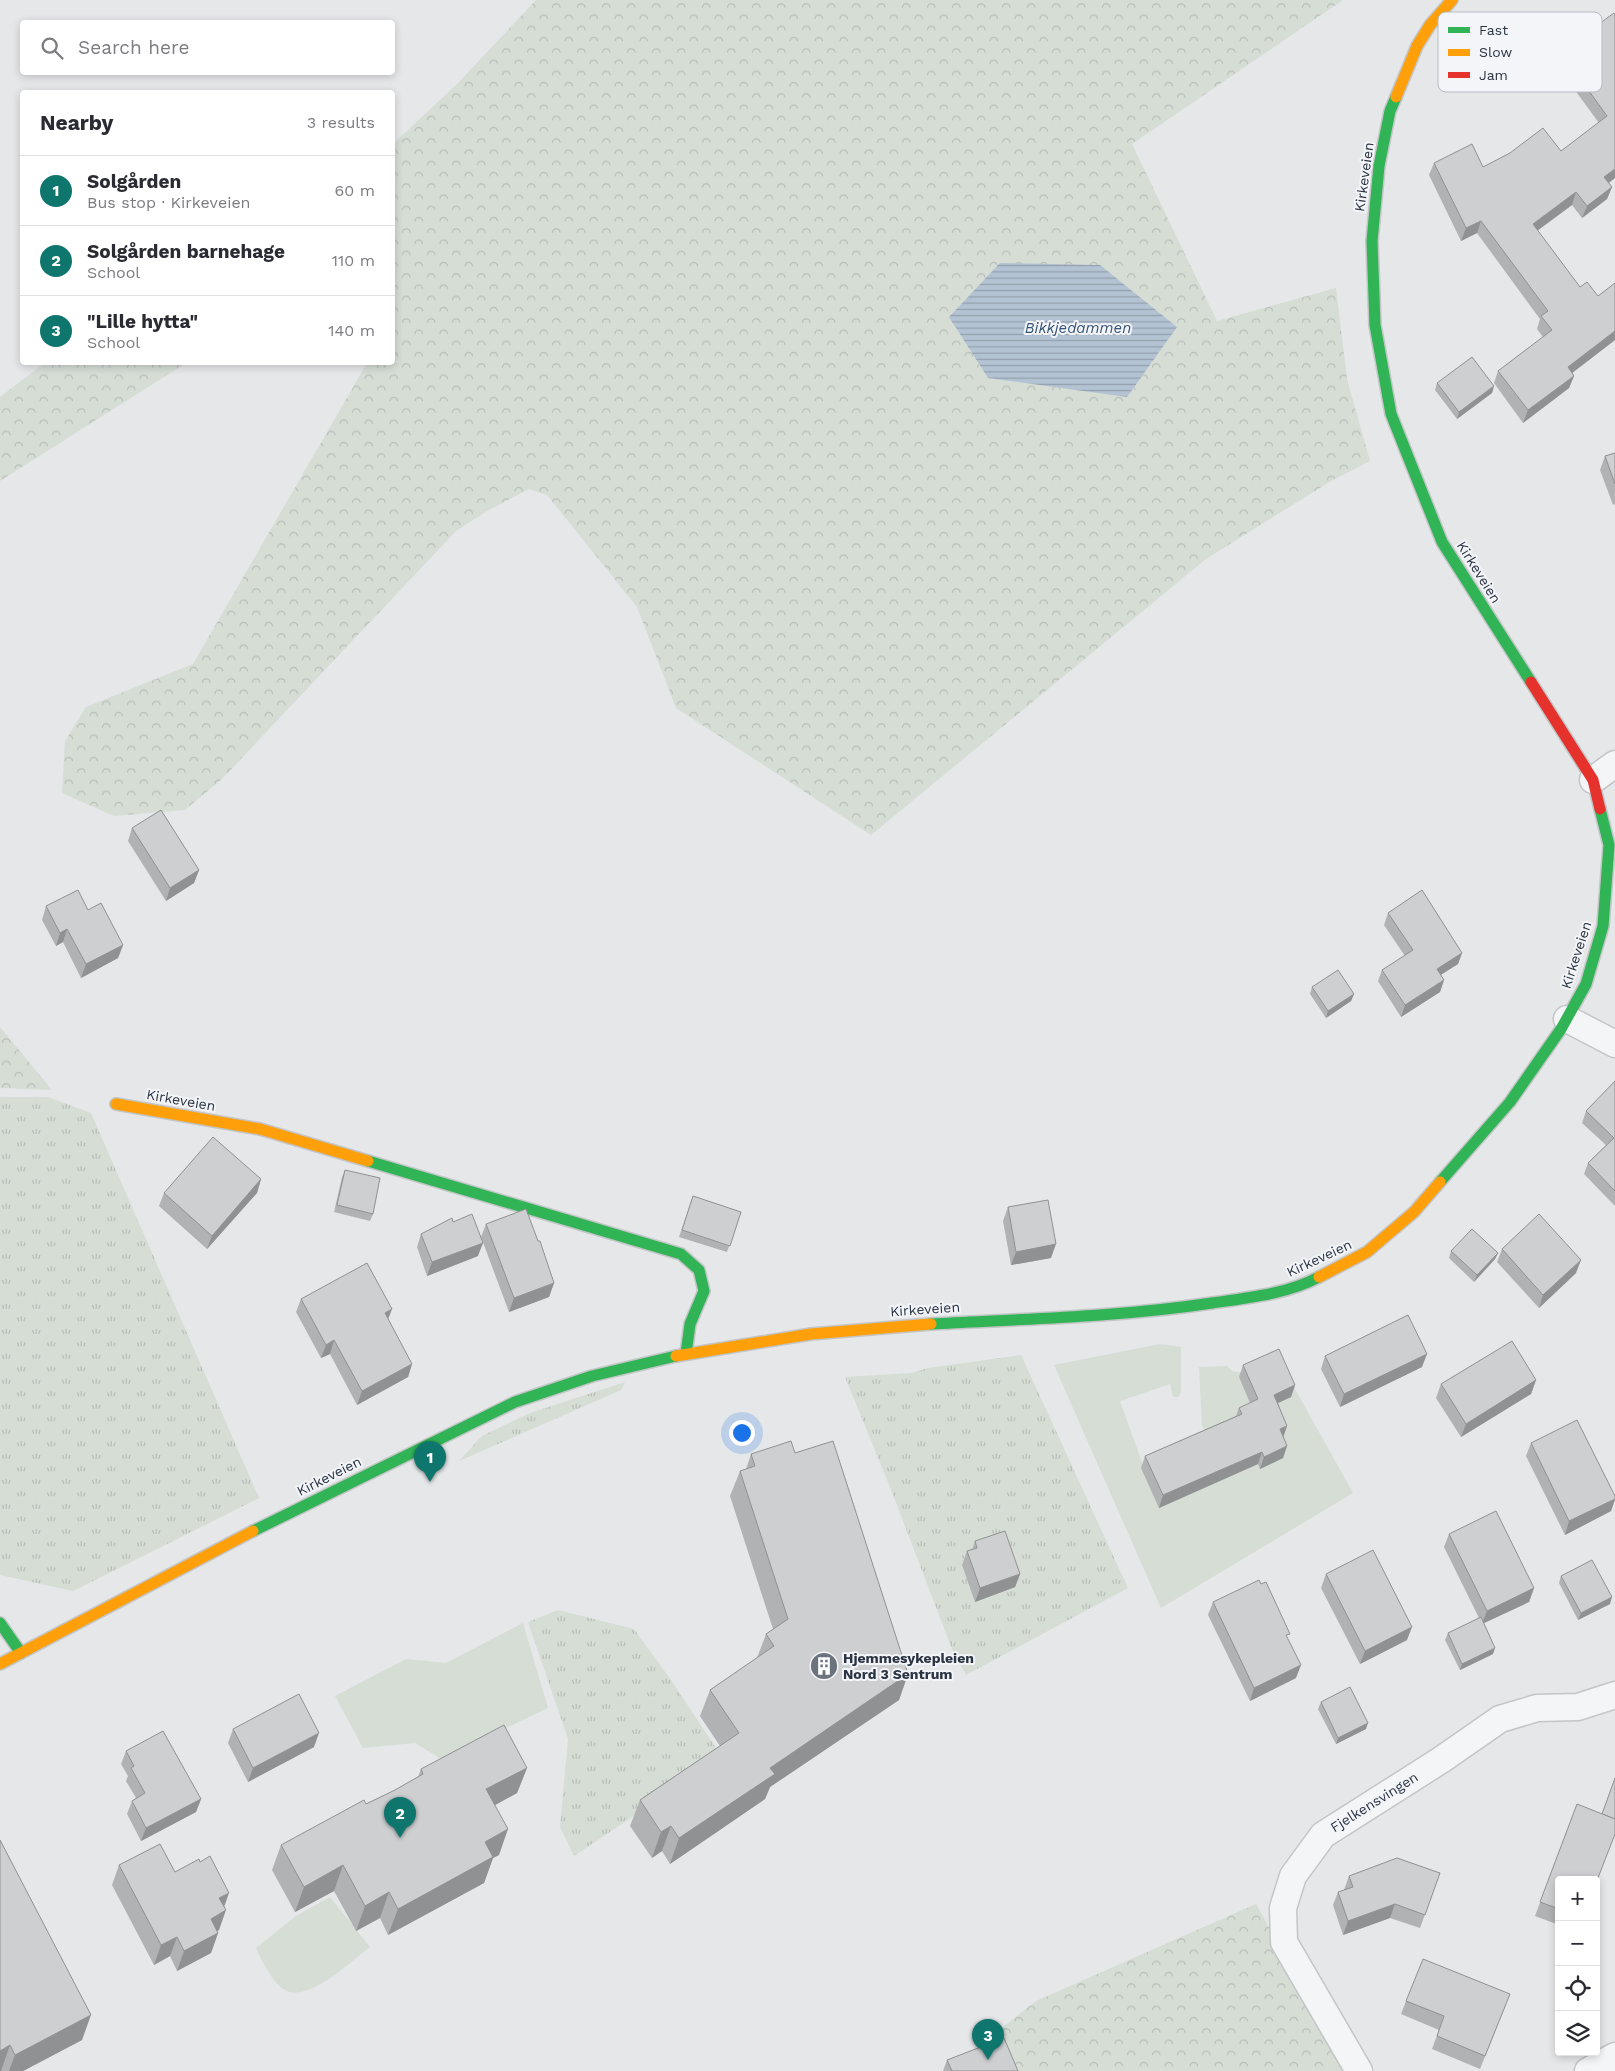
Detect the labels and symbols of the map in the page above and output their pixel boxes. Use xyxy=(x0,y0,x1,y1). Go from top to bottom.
legend xyxy=(1438,12,1602,92)
text: Fast xyxy=(1479,22,1508,38)
text: Slow xyxy=(1479,44,1512,60)
text: Jam xyxy=(1479,67,1508,83)
street label: Kirkeveien xyxy=(1351,141,1377,213)
water label: Bikkjedammen xyxy=(1025,319,1131,337)
street label: Kirkeveien xyxy=(1454,538,1504,606)
street label: Kirkeveien xyxy=(1558,919,1594,991)
street label: Kirkeveien xyxy=(145,1086,217,1114)
street label: Kirkeveien xyxy=(1284,1236,1354,1280)
street label: Kirkeveien xyxy=(890,1299,960,1319)
your location xyxy=(729,1420,755,1446)
pin: 1 xyxy=(414,1441,446,1482)
street label: Kirkeveien xyxy=(294,1453,364,1499)
place label: Hjemmesykepleien Nord 3 Sentrum xyxy=(843,1650,974,1682)
building icon: Hjemmesykepleien Nord 3 Sentrum xyxy=(809,1651,839,1681)
street label: Fjelkensvingen xyxy=(1327,1769,1421,1835)
pin: 2 xyxy=(384,1797,416,1838)
pin: 3 xyxy=(972,2019,1004,2060)

